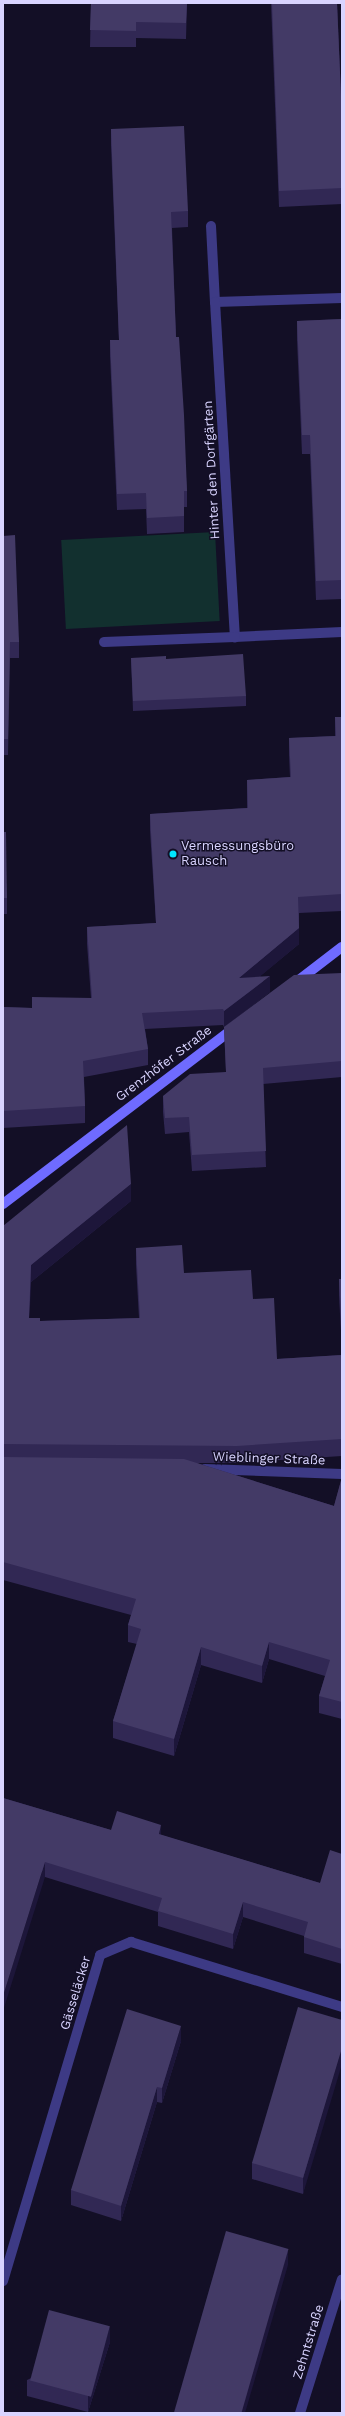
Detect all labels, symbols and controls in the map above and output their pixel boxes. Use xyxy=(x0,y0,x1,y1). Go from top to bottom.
street label: Hinter den Dorfgärten xyxy=(201,400,223,540)
place label: Vermessungsbüro Rausch xyxy=(181,839,294,870)
marker: Vermessungsbüro Rausch xyxy=(168,849,178,859)
street label: Grenzhöfer Straße xyxy=(113,1023,215,1105)
street label: Wieblinger Straße xyxy=(212,1449,326,1469)
street label: Gässeläcker xyxy=(57,1954,95,2032)
street label: Zehntstraße xyxy=(290,2303,328,2381)

